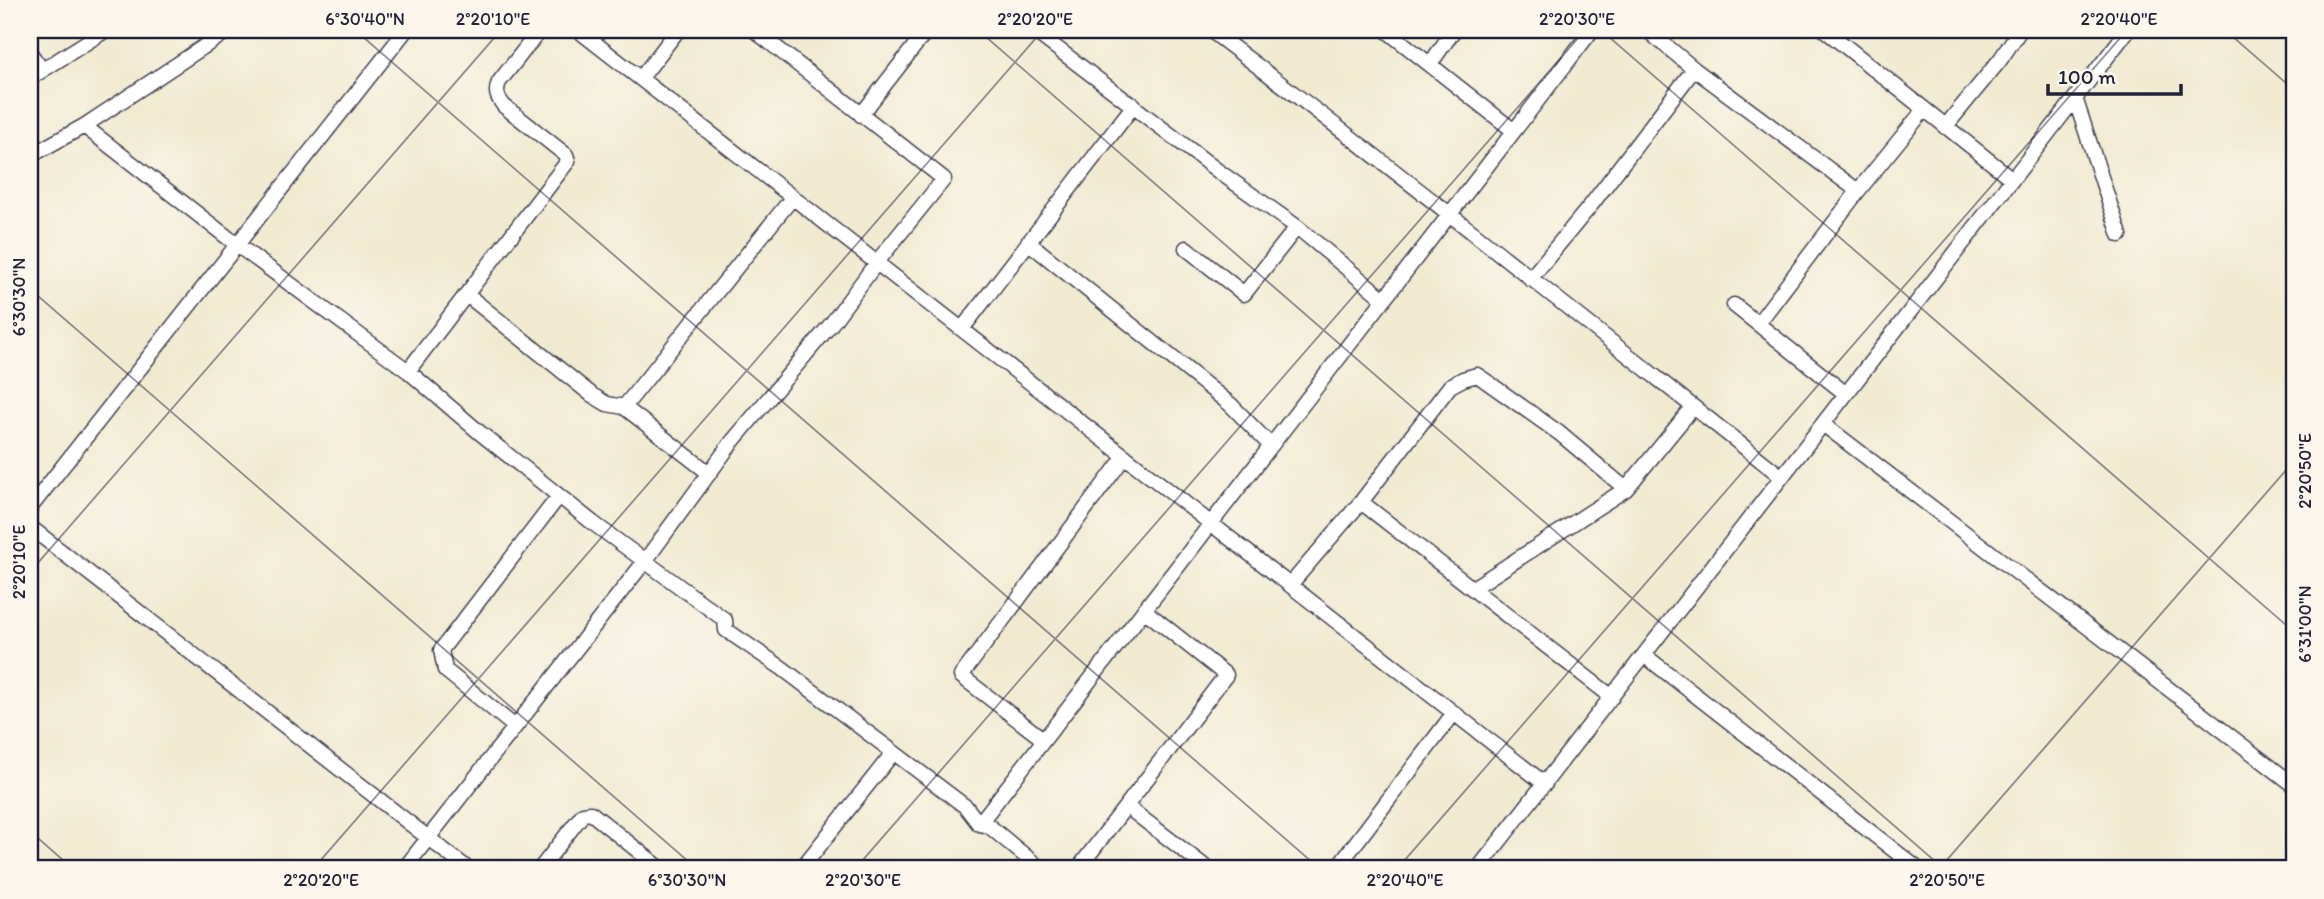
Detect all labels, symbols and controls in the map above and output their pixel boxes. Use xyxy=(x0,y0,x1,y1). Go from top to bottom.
text: 6°30'40"N xyxy=(325,8,405,30)
text: 2°20'10"E xyxy=(456,8,530,30)
text: 2°20'20"E xyxy=(997,8,1073,30)
text: 2°20'30"E xyxy=(1539,8,1615,30)
text: 2°20'40"E xyxy=(2080,8,2158,30)
scale bar xyxy=(2048,52,2180,96)
text: 100 m xyxy=(2058,64,2116,89)
text: 6°30'30"N xyxy=(8,258,30,336)
text: 2°20'50"E xyxy=(2294,433,2316,509)
text: 2°20'10"E xyxy=(8,525,30,599)
text: 6°31'00"N xyxy=(2294,585,2316,663)
text: 2°20'20"E xyxy=(283,869,359,891)
text: 6°30'30"N xyxy=(648,869,726,891)
text: 2°20'30"E xyxy=(825,869,901,891)
text: 2°20'40"E xyxy=(1366,869,1444,891)
text: 2°20'50"E xyxy=(1909,869,1985,891)

